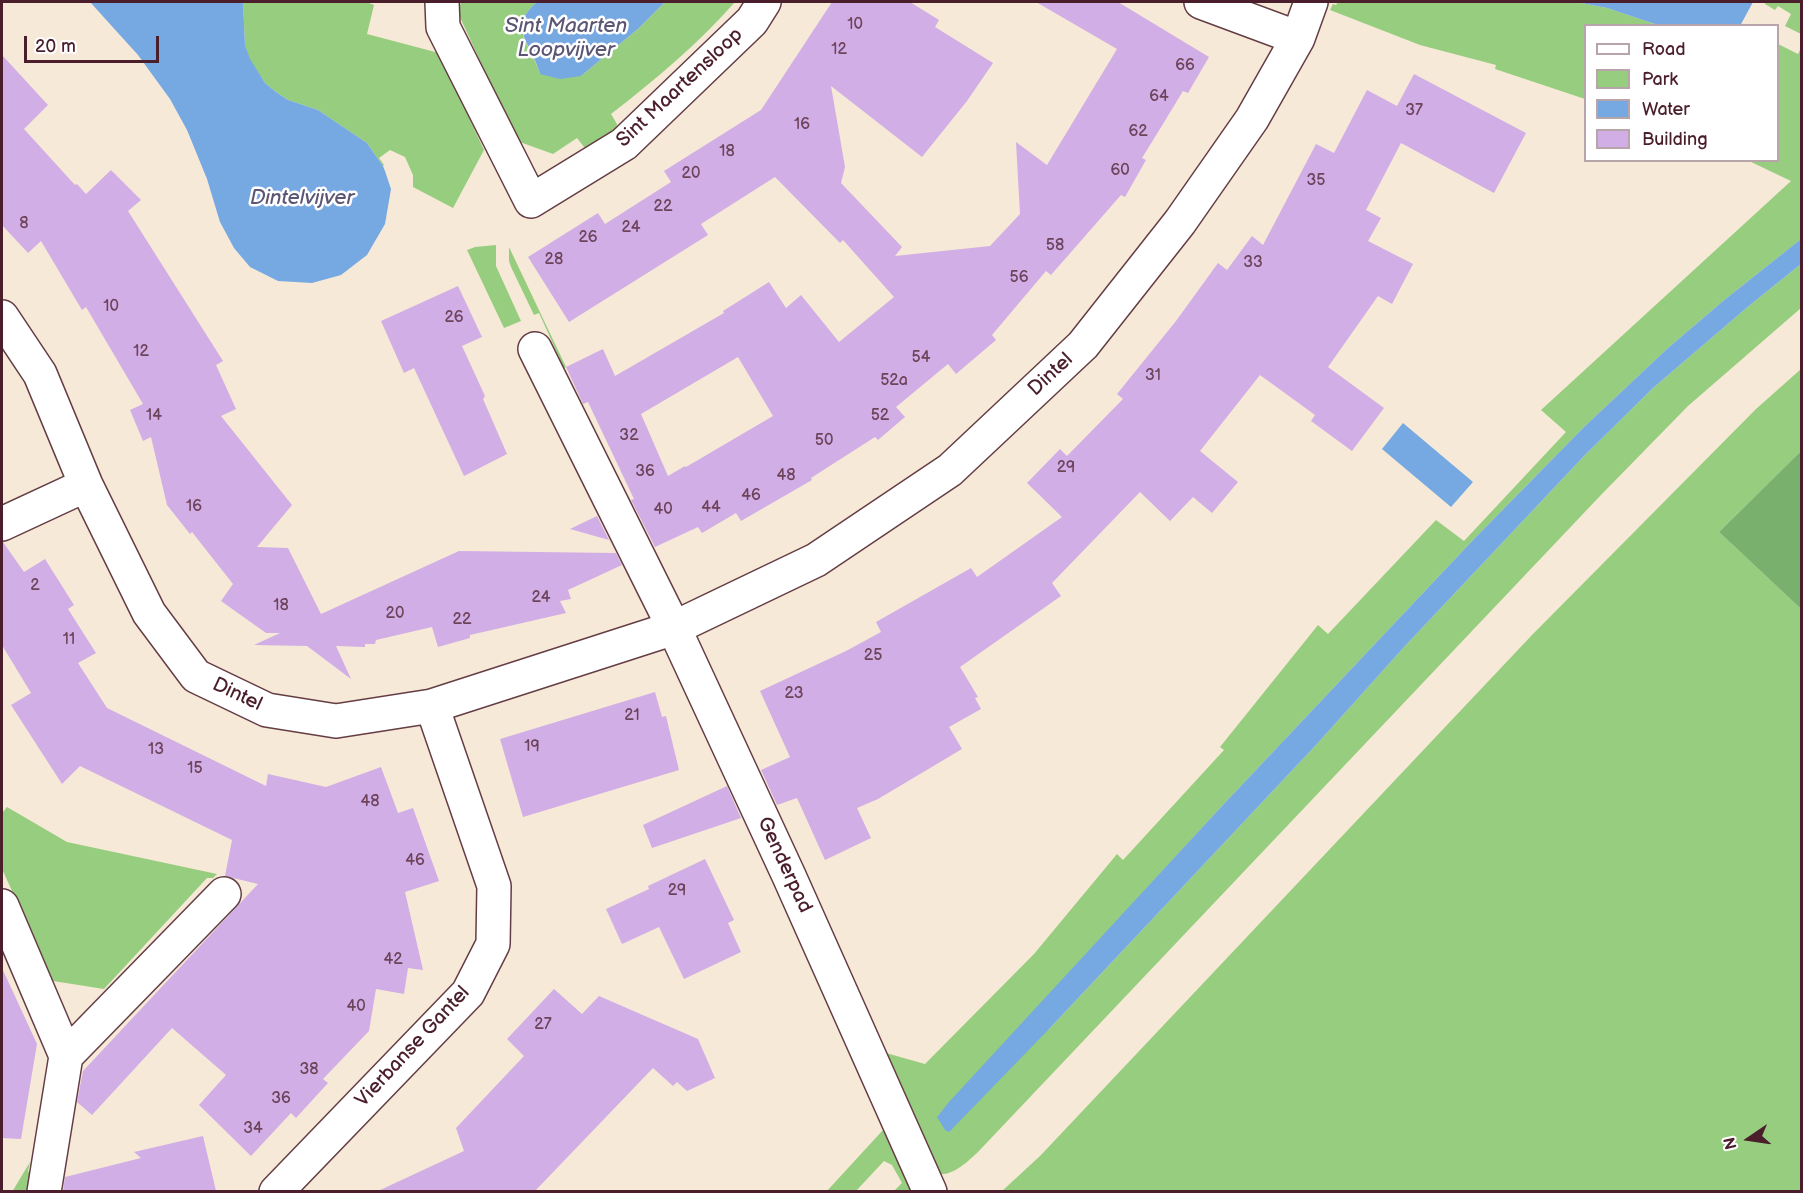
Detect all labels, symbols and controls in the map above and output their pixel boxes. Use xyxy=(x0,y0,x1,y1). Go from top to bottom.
water label: Sint Maarten Loopvijver xyxy=(505,14,627,64)
house number: 10 xyxy=(847,15,863,35)
street label: Sint Maartensloop xyxy=(612,23,748,153)
scale bar xyxy=(27,24,162,62)
legend xyxy=(1584,24,1779,162)
text: 20 m xyxy=(35,36,76,57)
text: Road xyxy=(1642,39,1686,60)
house number: 12 xyxy=(831,40,847,60)
house number: 66 xyxy=(1175,56,1195,76)
text: Park xyxy=(1642,69,1678,90)
house number: 64 xyxy=(1149,87,1169,107)
text: Water xyxy=(1642,99,1690,120)
house number: 37 xyxy=(1405,101,1423,121)
house number: 16 xyxy=(794,115,810,135)
house number: 62 xyxy=(1128,122,1148,142)
text: Building xyxy=(1642,129,1708,150)
house number: 18 xyxy=(719,142,735,162)
house number: 60 xyxy=(1110,161,1130,181)
house number: 20 xyxy=(682,164,700,184)
house number: 35 xyxy=(1306,171,1326,191)
water label: Dintelvijver xyxy=(250,186,354,212)
house number: 22 xyxy=(654,197,672,217)
house number: 8 xyxy=(19,214,29,234)
house number: 24 xyxy=(622,218,640,238)
house number: 26 xyxy=(578,228,598,248)
house number: 58 xyxy=(1046,236,1064,256)
house number: 28 xyxy=(545,250,563,270)
house number: 33 xyxy=(1243,253,1263,273)
house number: 56 xyxy=(1010,268,1028,288)
house number: 10 xyxy=(103,297,119,317)
house number: 26 xyxy=(444,308,464,328)
house number: 12 xyxy=(133,342,149,362)
house number: 54 xyxy=(912,348,930,368)
street label: Dintel xyxy=(1024,348,1078,402)
house number: 31 xyxy=(1145,366,1161,386)
house number: 52a xyxy=(880,371,908,391)
house number: 14 xyxy=(146,406,162,426)
house number: 52 xyxy=(871,406,889,426)
house number: 32 xyxy=(619,426,639,446)
house number: 50 xyxy=(815,431,833,451)
house number: 29 xyxy=(1057,458,1075,478)
house number: 36 xyxy=(635,462,655,482)
house number: 48 xyxy=(776,466,796,486)
house number: 46 xyxy=(741,486,761,506)
house number: 16 xyxy=(186,497,202,517)
house number: 44 xyxy=(701,498,721,518)
house number: 40 xyxy=(653,500,673,520)
house number: 2 xyxy=(30,576,40,596)
house number: 24 xyxy=(532,588,550,608)
house number: 18 xyxy=(273,596,289,616)
house number: 20 xyxy=(386,604,404,624)
house number: 22 xyxy=(453,610,471,630)
house number: 11 xyxy=(63,630,75,650)
house number: 25 xyxy=(864,646,882,666)
street label: Dintel xyxy=(208,673,266,717)
house number: 23 xyxy=(785,684,803,704)
house number: 21 xyxy=(624,706,640,726)
house number: 19 xyxy=(524,737,540,757)
house number: 13 xyxy=(148,740,164,760)
house number: 15 xyxy=(187,759,203,779)
house number: 48 xyxy=(360,792,380,812)
street label: Genderpad xyxy=(751,813,817,917)
house number: 46 xyxy=(405,851,425,871)
house number: 29 xyxy=(668,881,686,901)
house number: 42 xyxy=(383,950,403,970)
street label: Vierbanse Gantel xyxy=(351,982,475,1112)
house number: 40 xyxy=(346,997,366,1017)
house number: 27 xyxy=(534,1015,552,1035)
house number: 38 xyxy=(299,1060,319,1080)
house number: 36 xyxy=(271,1089,291,1109)
north arrow xyxy=(1719,1109,1779,1169)
house number: 34 xyxy=(243,1119,263,1139)
text: N xyxy=(1720,1135,1742,1151)

